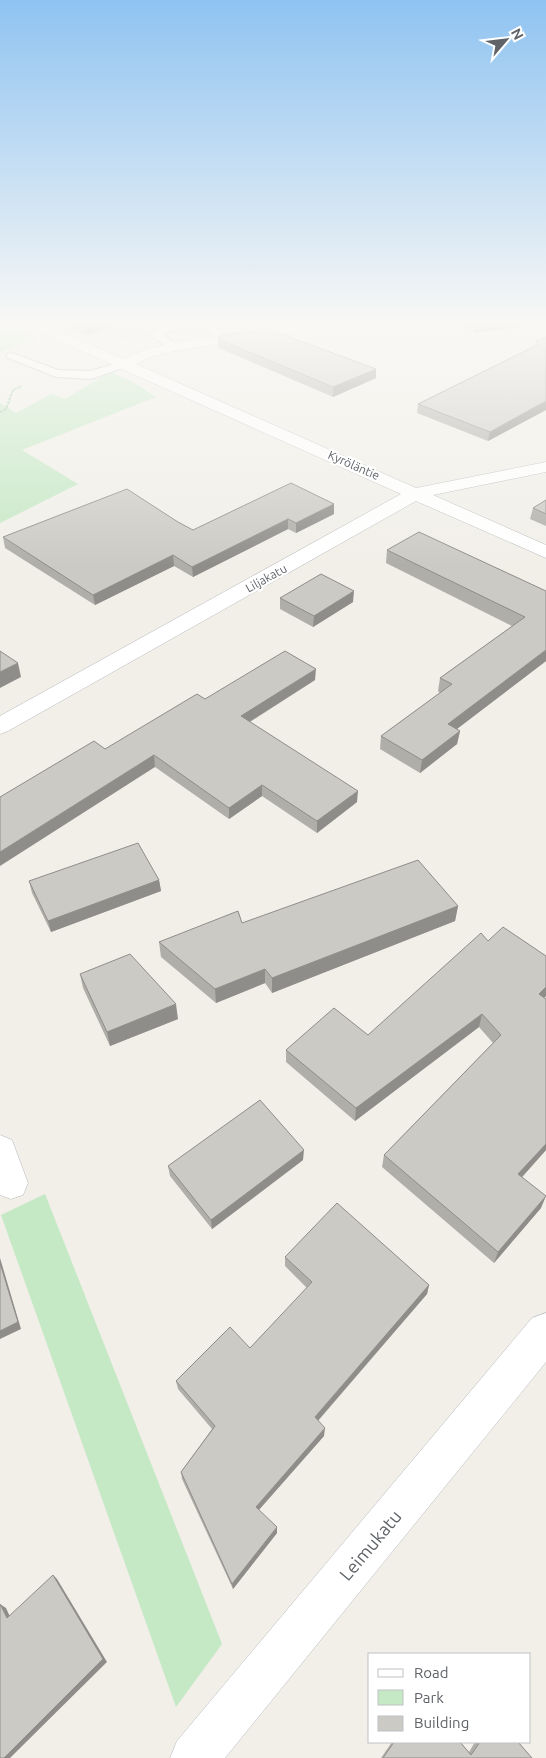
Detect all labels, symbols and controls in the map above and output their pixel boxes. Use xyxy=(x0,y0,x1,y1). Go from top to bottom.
north arrow xyxy=(481,15,531,65)
text: N xyxy=(508,26,527,42)
street label: Kyröläntie xyxy=(326,448,382,482)
street label: Liljakatu xyxy=(243,561,289,595)
street label: Leimukatu xyxy=(335,1506,405,1584)
legend xyxy=(368,1653,531,1743)
text: Road xyxy=(414,1664,449,1681)
text: Park xyxy=(414,1689,444,1706)
text: Building xyxy=(414,1714,469,1731)

